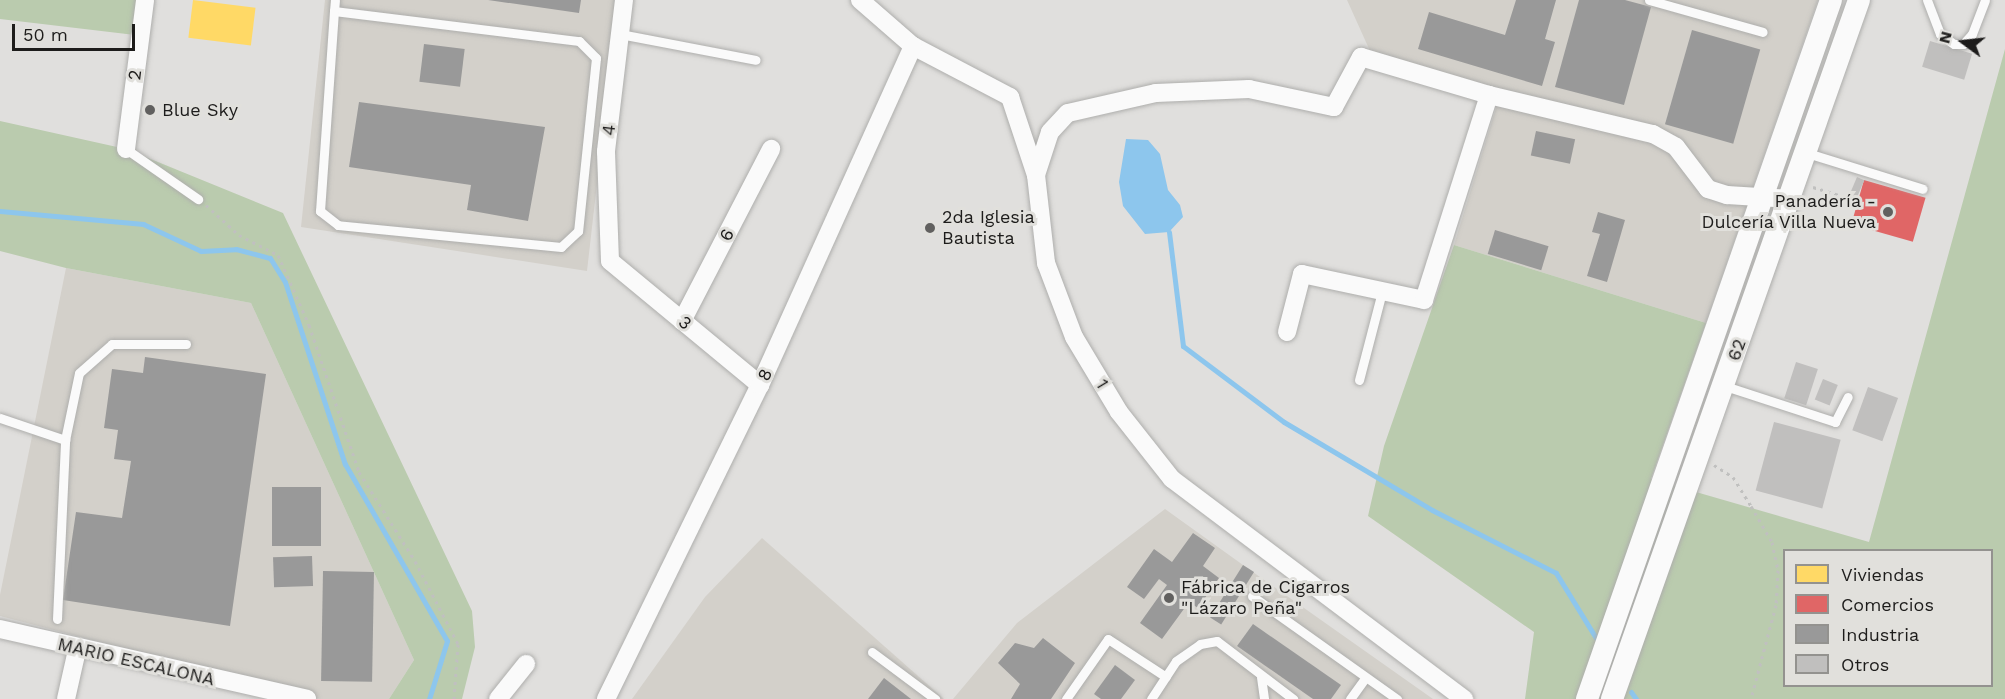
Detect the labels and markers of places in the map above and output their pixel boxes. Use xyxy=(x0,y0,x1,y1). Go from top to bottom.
place label: Blue Sky xyxy=(162,99,238,121)
marker: Blue Sky xyxy=(143,103,157,117)
place label: Panadería - Dulcería Villa Nueva xyxy=(1700,191,1876,234)
marker: Panadería - Dulcería Villa Nueva xyxy=(1881,205,1895,219)
place label: 2da Iglesia Bautista xyxy=(942,207,1035,250)
marker: 2da Iglesia Bautista xyxy=(923,221,937,235)
place label: Fábrica de Cigarros "Lázaro Peña" xyxy=(1181,577,1350,620)
marker: Fábrica de Cigarros "Lázaro Peña" xyxy=(1162,591,1176,605)

